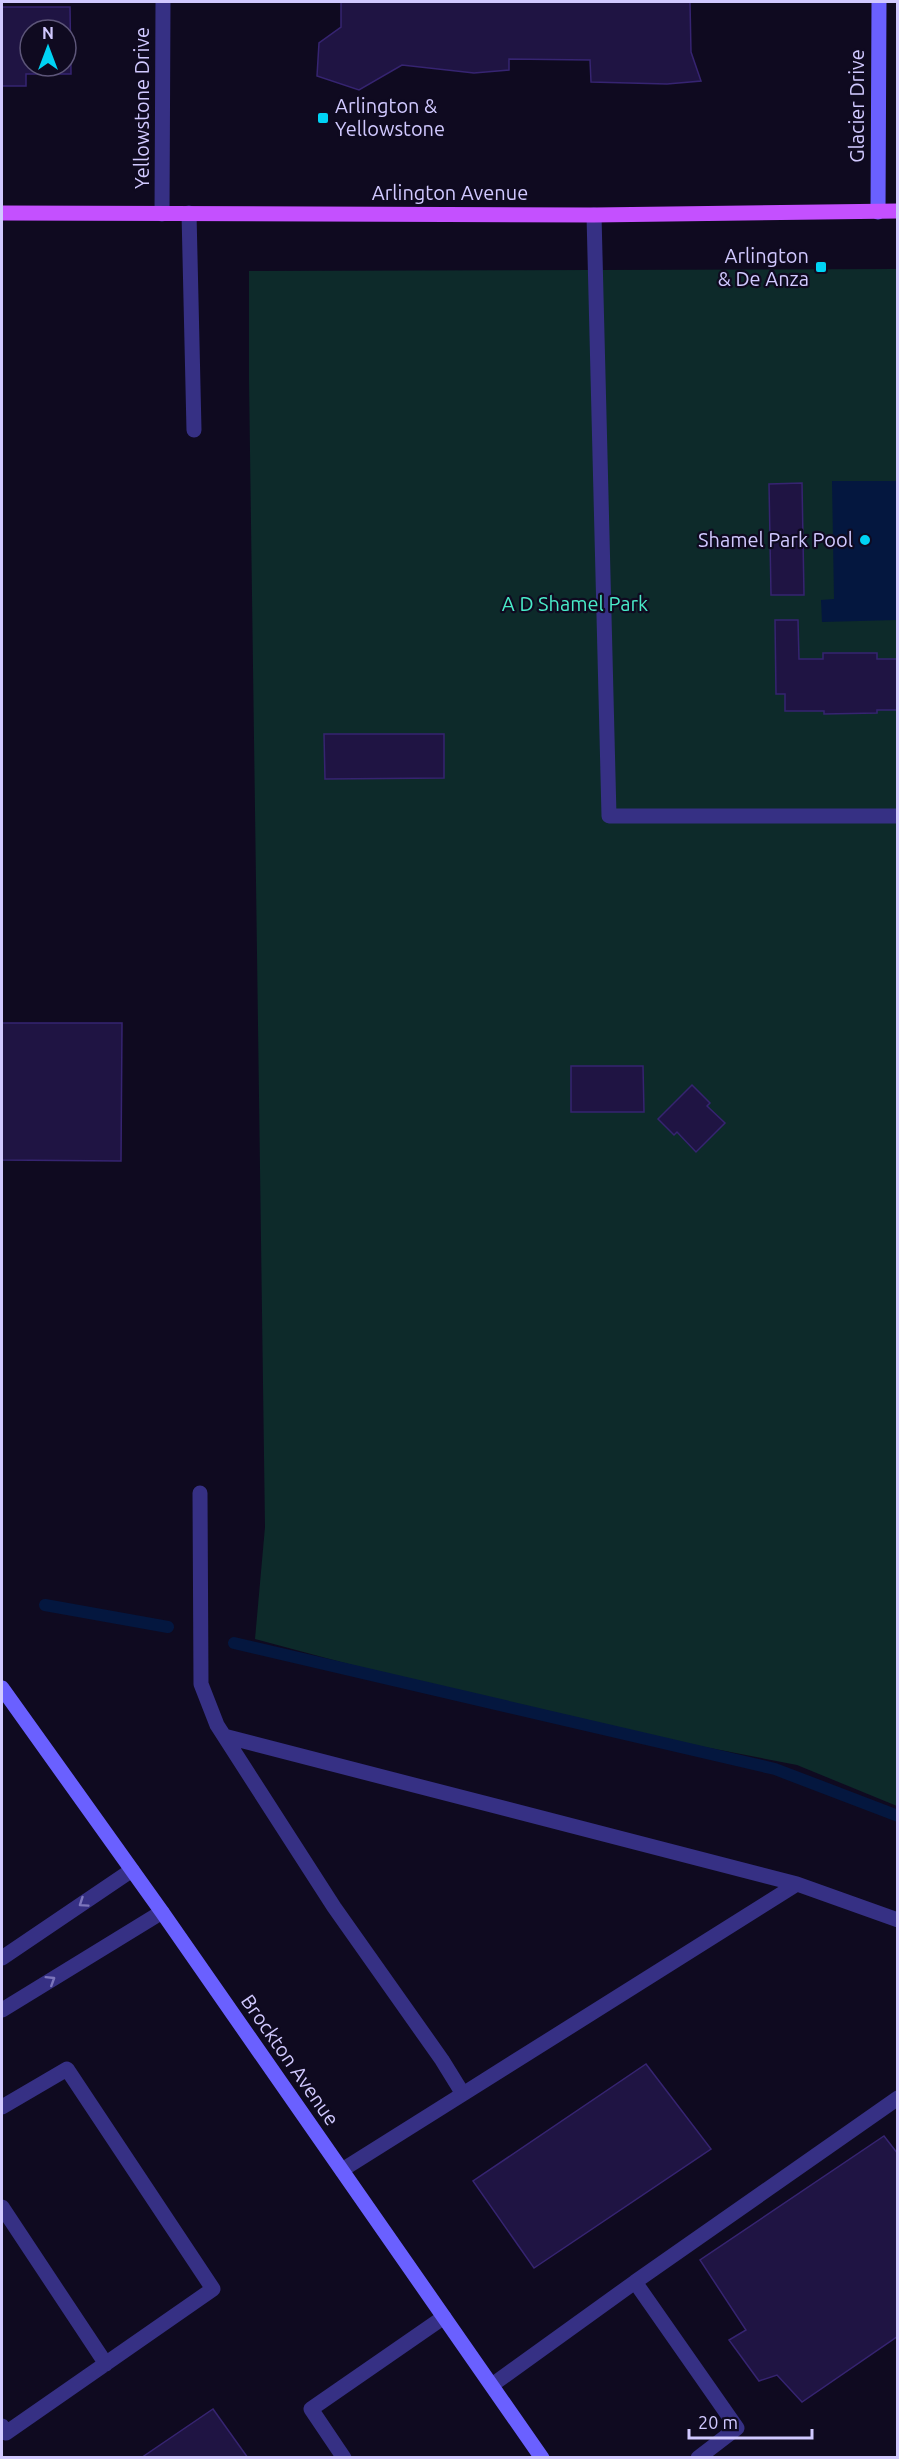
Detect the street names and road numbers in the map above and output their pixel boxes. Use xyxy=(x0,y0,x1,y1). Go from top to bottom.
street label: Yellowstone Drive xyxy=(130,27,153,189)
street label: Glacier Drive xyxy=(845,49,868,163)
street label: Arlington Avenue xyxy=(372,181,528,204)
street label: Brockton Avenue xyxy=(237,1990,344,2129)

